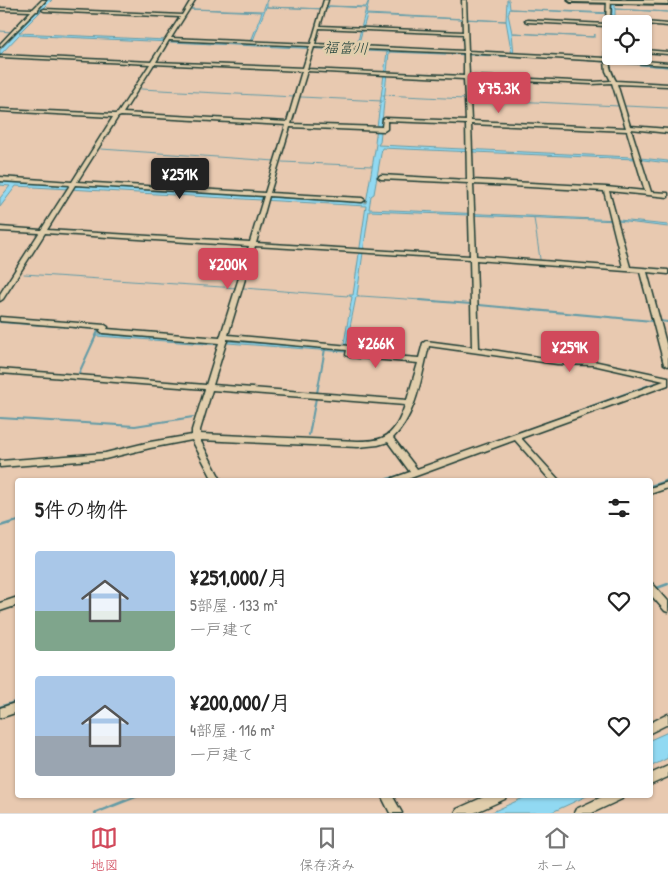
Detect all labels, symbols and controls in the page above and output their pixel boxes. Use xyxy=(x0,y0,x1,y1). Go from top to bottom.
map controls xyxy=(602,15,652,65)
button: locate xyxy=(602,15,652,65)
water label: 福富川 xyxy=(323,36,369,59)
pin: ¥75.3K xyxy=(458,72,540,114)
text: ¥75.3K xyxy=(478,77,520,99)
pin: ¥251K xyxy=(145,158,215,200)
text: ¥251K xyxy=(162,163,198,185)
pin: ¥200K xyxy=(193,248,263,290)
text: ¥200K xyxy=(209,253,247,275)
pin: ¥266K xyxy=(341,326,411,369)
pin: ¥259K xyxy=(535,330,605,373)
text: ¥266K xyxy=(358,332,394,354)
text: ¥259K xyxy=(552,336,588,358)
icon: filters xyxy=(605,494,633,522)
text: 5件の物件 xyxy=(35,495,128,524)
text: ¥251,000/月 xyxy=(190,563,288,592)
icon: home xyxy=(75,571,135,631)
icon: heart xyxy=(605,587,633,615)
text: 5部屋 · 133 m² xyxy=(190,594,278,616)
text: 一戸建て xyxy=(190,618,254,640)
text: ¥200,000/月 xyxy=(190,688,291,717)
icon: home xyxy=(75,696,135,756)
icon: heart xyxy=(605,712,633,740)
text: 4部屋 · 116 m² xyxy=(190,719,275,741)
text: 一戸建て xyxy=(190,743,254,765)
tab: 地図 xyxy=(90,824,118,874)
tab: 保存済み xyxy=(299,824,355,874)
tab: ホーム xyxy=(536,824,578,874)

